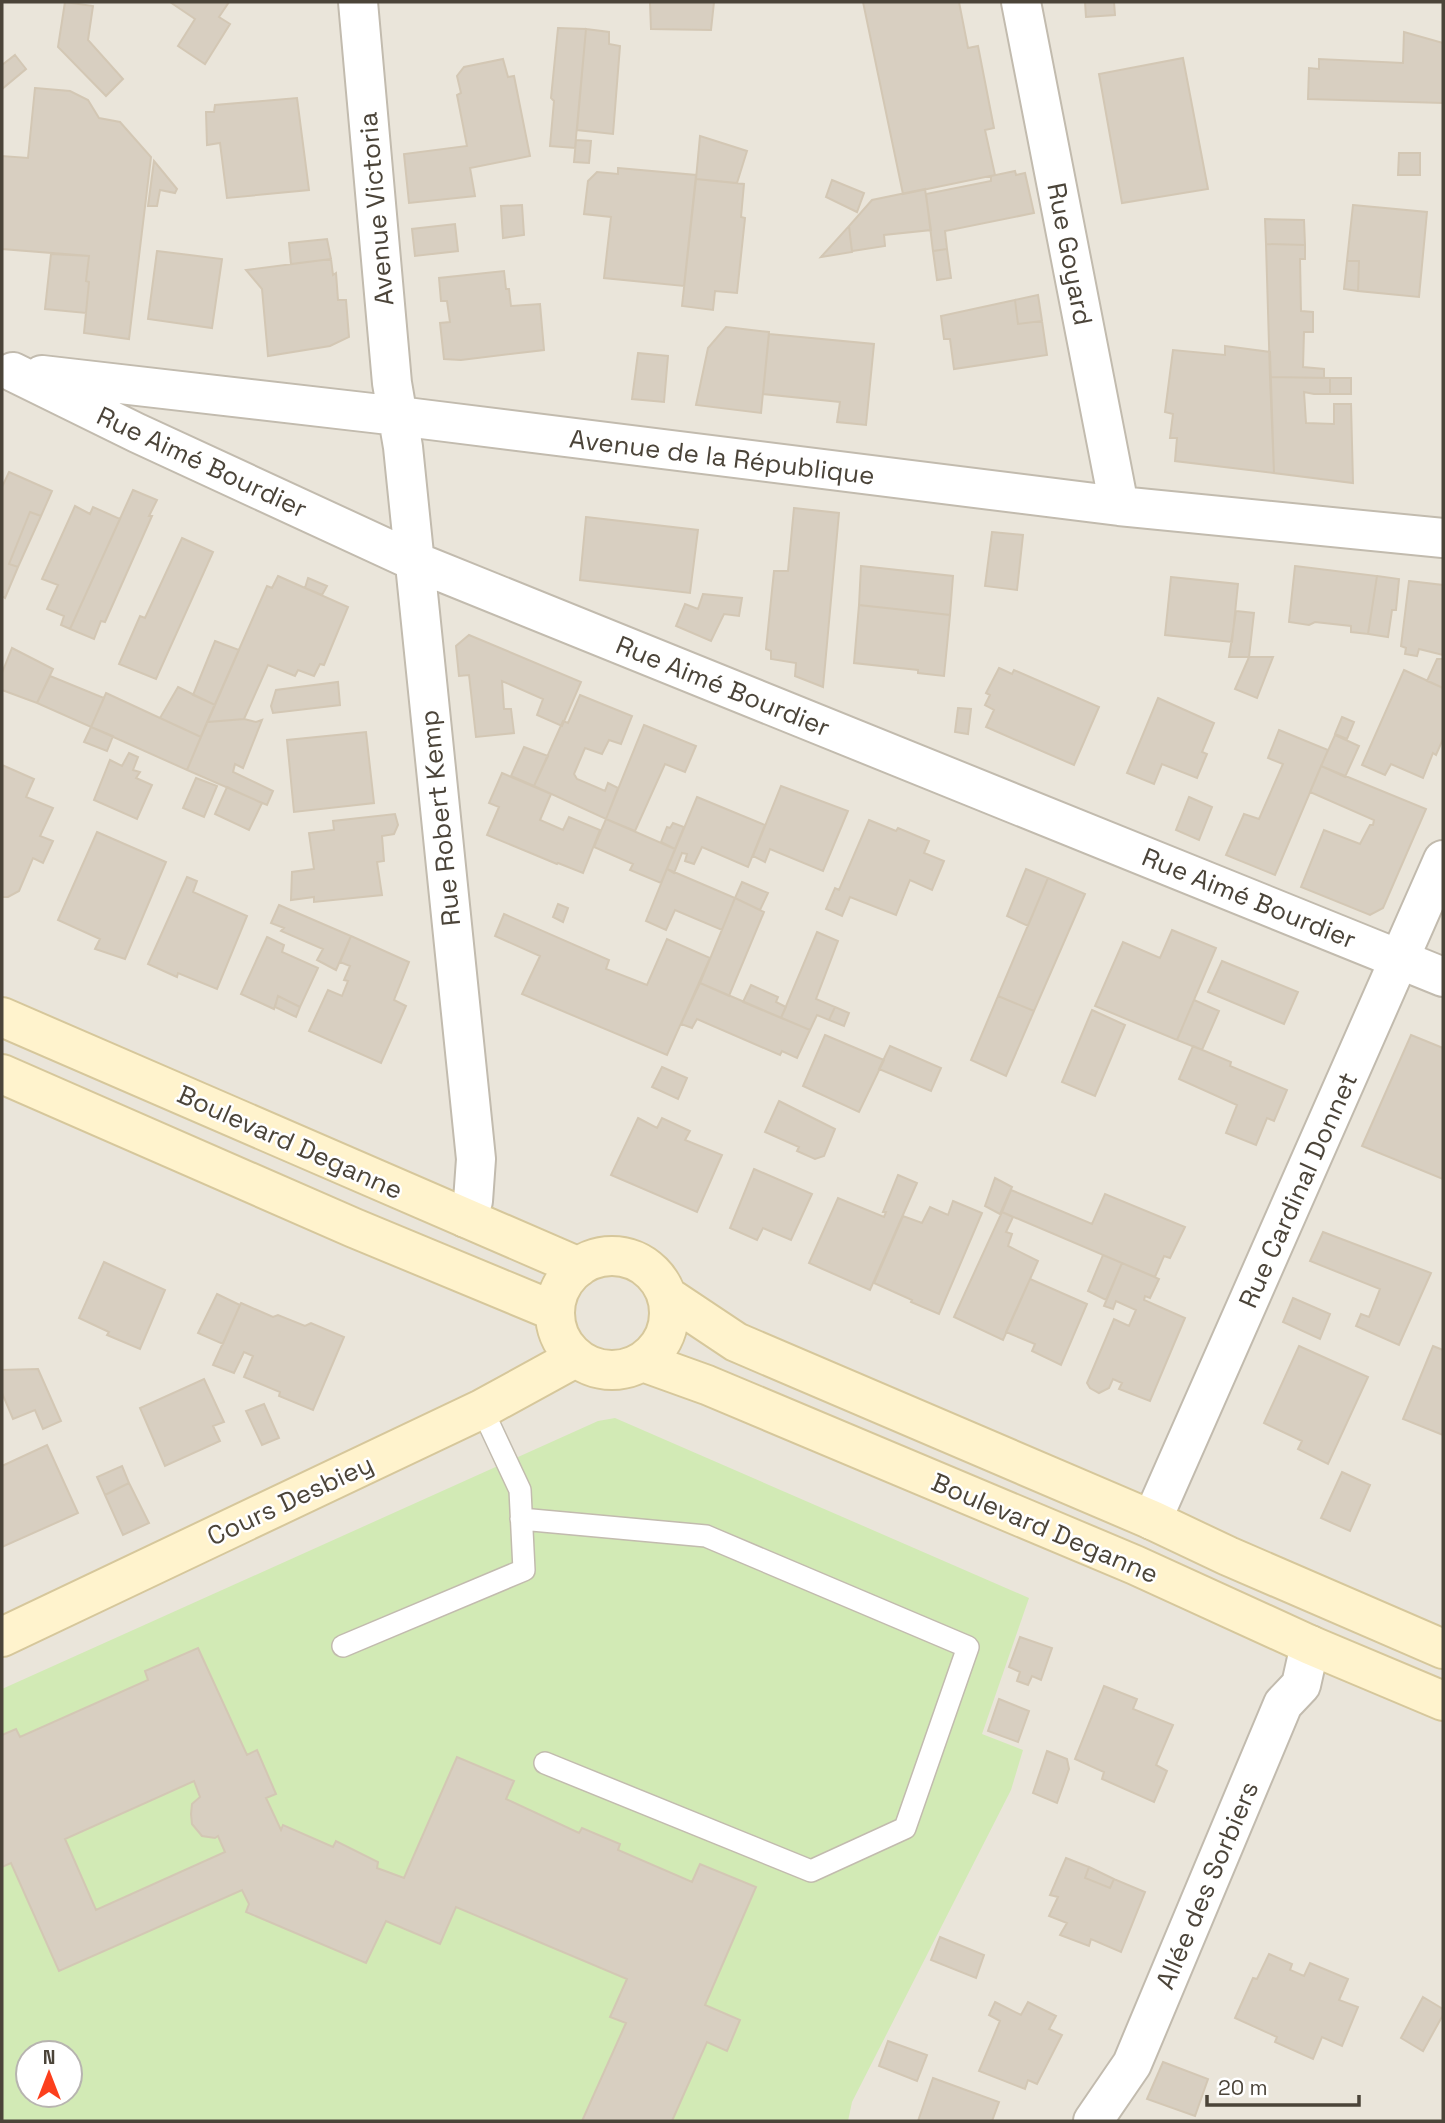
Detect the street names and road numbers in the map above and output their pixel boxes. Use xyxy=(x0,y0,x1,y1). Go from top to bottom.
street label: Avenue Victoria xyxy=(351,111,401,307)
street label: Rue Goyard xyxy=(1040,180,1100,328)
street label: Rue Aimé Bourdier xyxy=(91,398,313,526)
street label: Avenue de la République xyxy=(567,421,877,493)
street label: Rue Aimé Bourdier xyxy=(611,628,835,744)
street label: Rue Robert Kemp xyxy=(412,708,468,928)
street label: Rue Aimé Bourdier xyxy=(1137,840,1361,956)
street label: Rue Cardinal Donnet xyxy=(1231,1067,1365,1313)
street label: Boulevard Deganne xyxy=(172,1077,408,1207)
street label: Cours Desbiey xyxy=(202,1447,378,1553)
street label: Boulevard Deganne xyxy=(926,1465,1164,1591)
street label: Allée des Sorbiers xyxy=(1148,1776,1266,1994)

